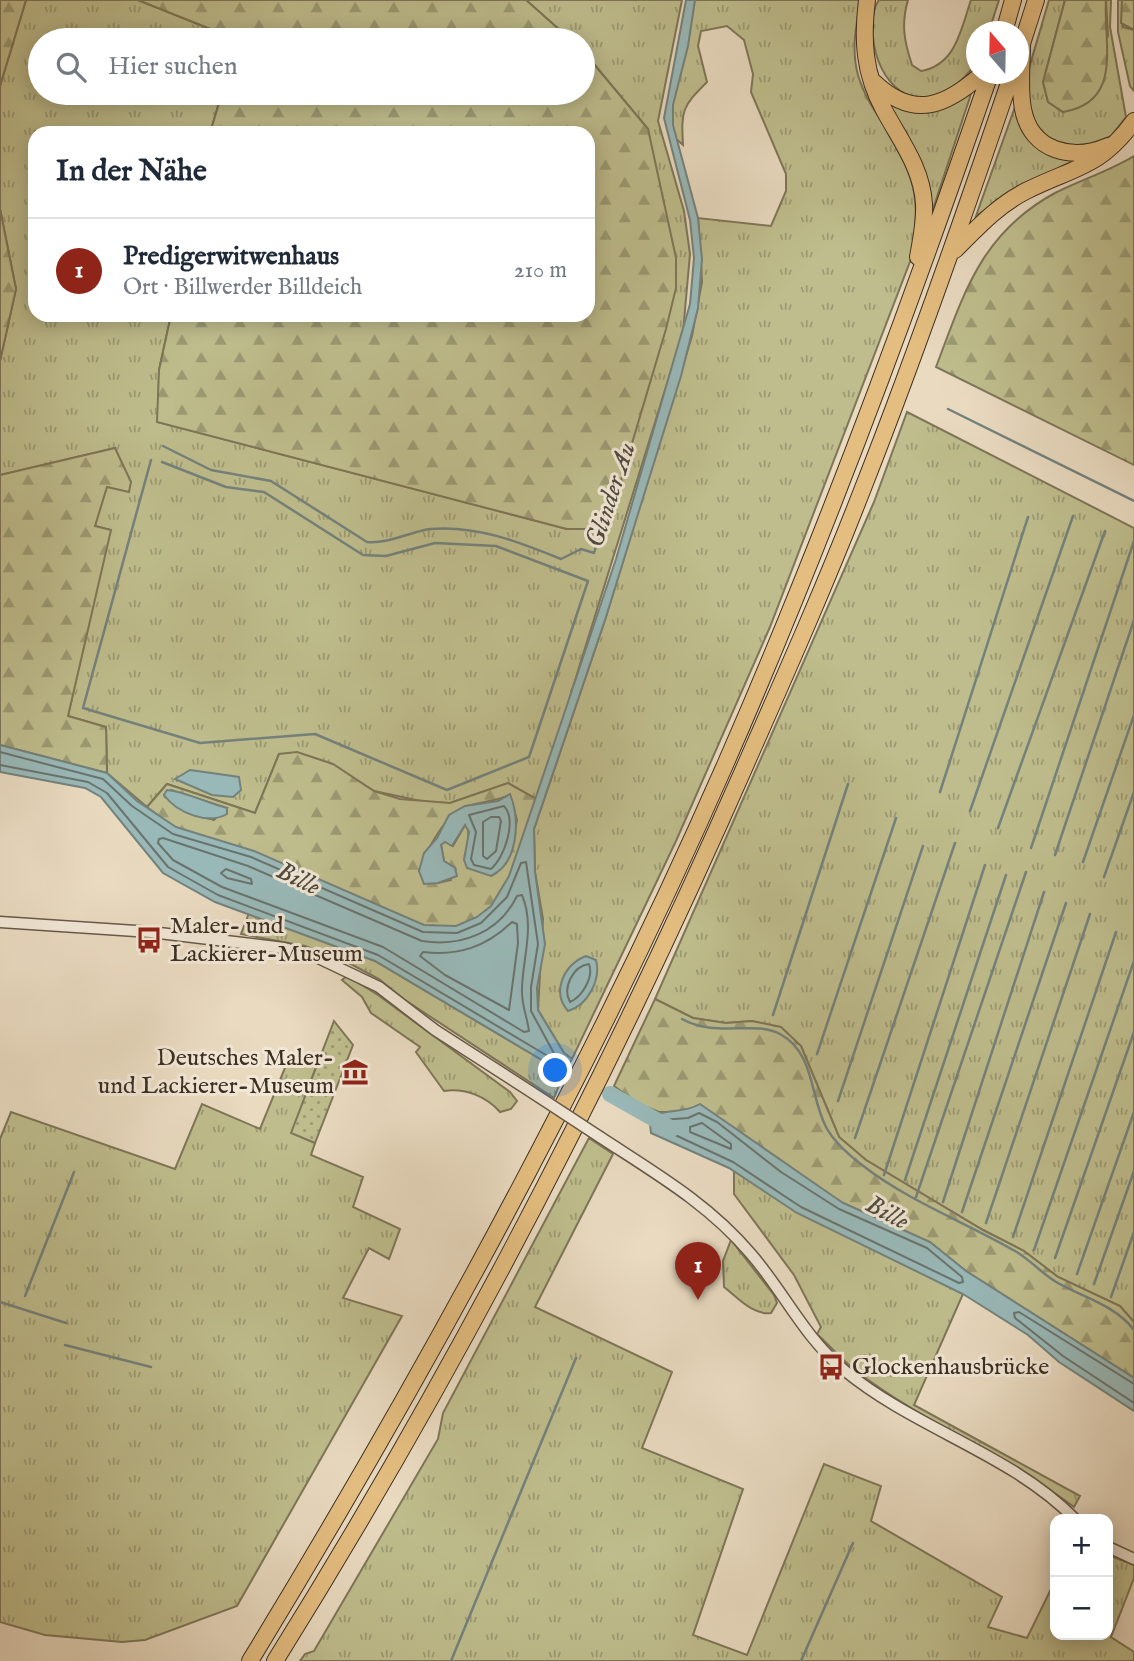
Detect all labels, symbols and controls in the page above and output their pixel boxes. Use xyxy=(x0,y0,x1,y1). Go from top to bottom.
north arrow xyxy=(966,21,1029,84)
search box xyxy=(28,28,595,105)
icon: search xyxy=(52,48,90,86)
text: Hier suchen xyxy=(108,50,238,83)
text: In der Nähe xyxy=(56,153,207,191)
text: Predigerwitwenhaus xyxy=(123,240,339,273)
text: 1 xyxy=(75,256,83,285)
text: 210 m xyxy=(514,256,567,285)
text: Ort · Billwerder Billdeich xyxy=(123,273,362,302)
water label: Glinder Au xyxy=(579,438,643,552)
water label: Bille xyxy=(271,854,326,904)
place label: Maler- und Lackierer-Museum xyxy=(170,911,363,970)
bus stop icon: Maler- und Lackierer-Museum xyxy=(134,925,164,955)
place label: Deutsches Maler- und Lackierer-Museum xyxy=(98,1043,334,1102)
your location xyxy=(538,1053,572,1087)
museum icon: Deutsches Maler- und Lackierer-Museum xyxy=(340,1057,370,1087)
water label: Bille xyxy=(860,1188,915,1238)
pin: 1 xyxy=(675,1242,721,1300)
bus stop icon: Glockenhausbrücke xyxy=(816,1352,846,1382)
place label: Glockenhausbrücke xyxy=(852,1352,1049,1383)
map controls xyxy=(1050,1514,1113,1640)
button: + xyxy=(1050,1514,1113,1577)
button: − xyxy=(1050,1577,1113,1640)

